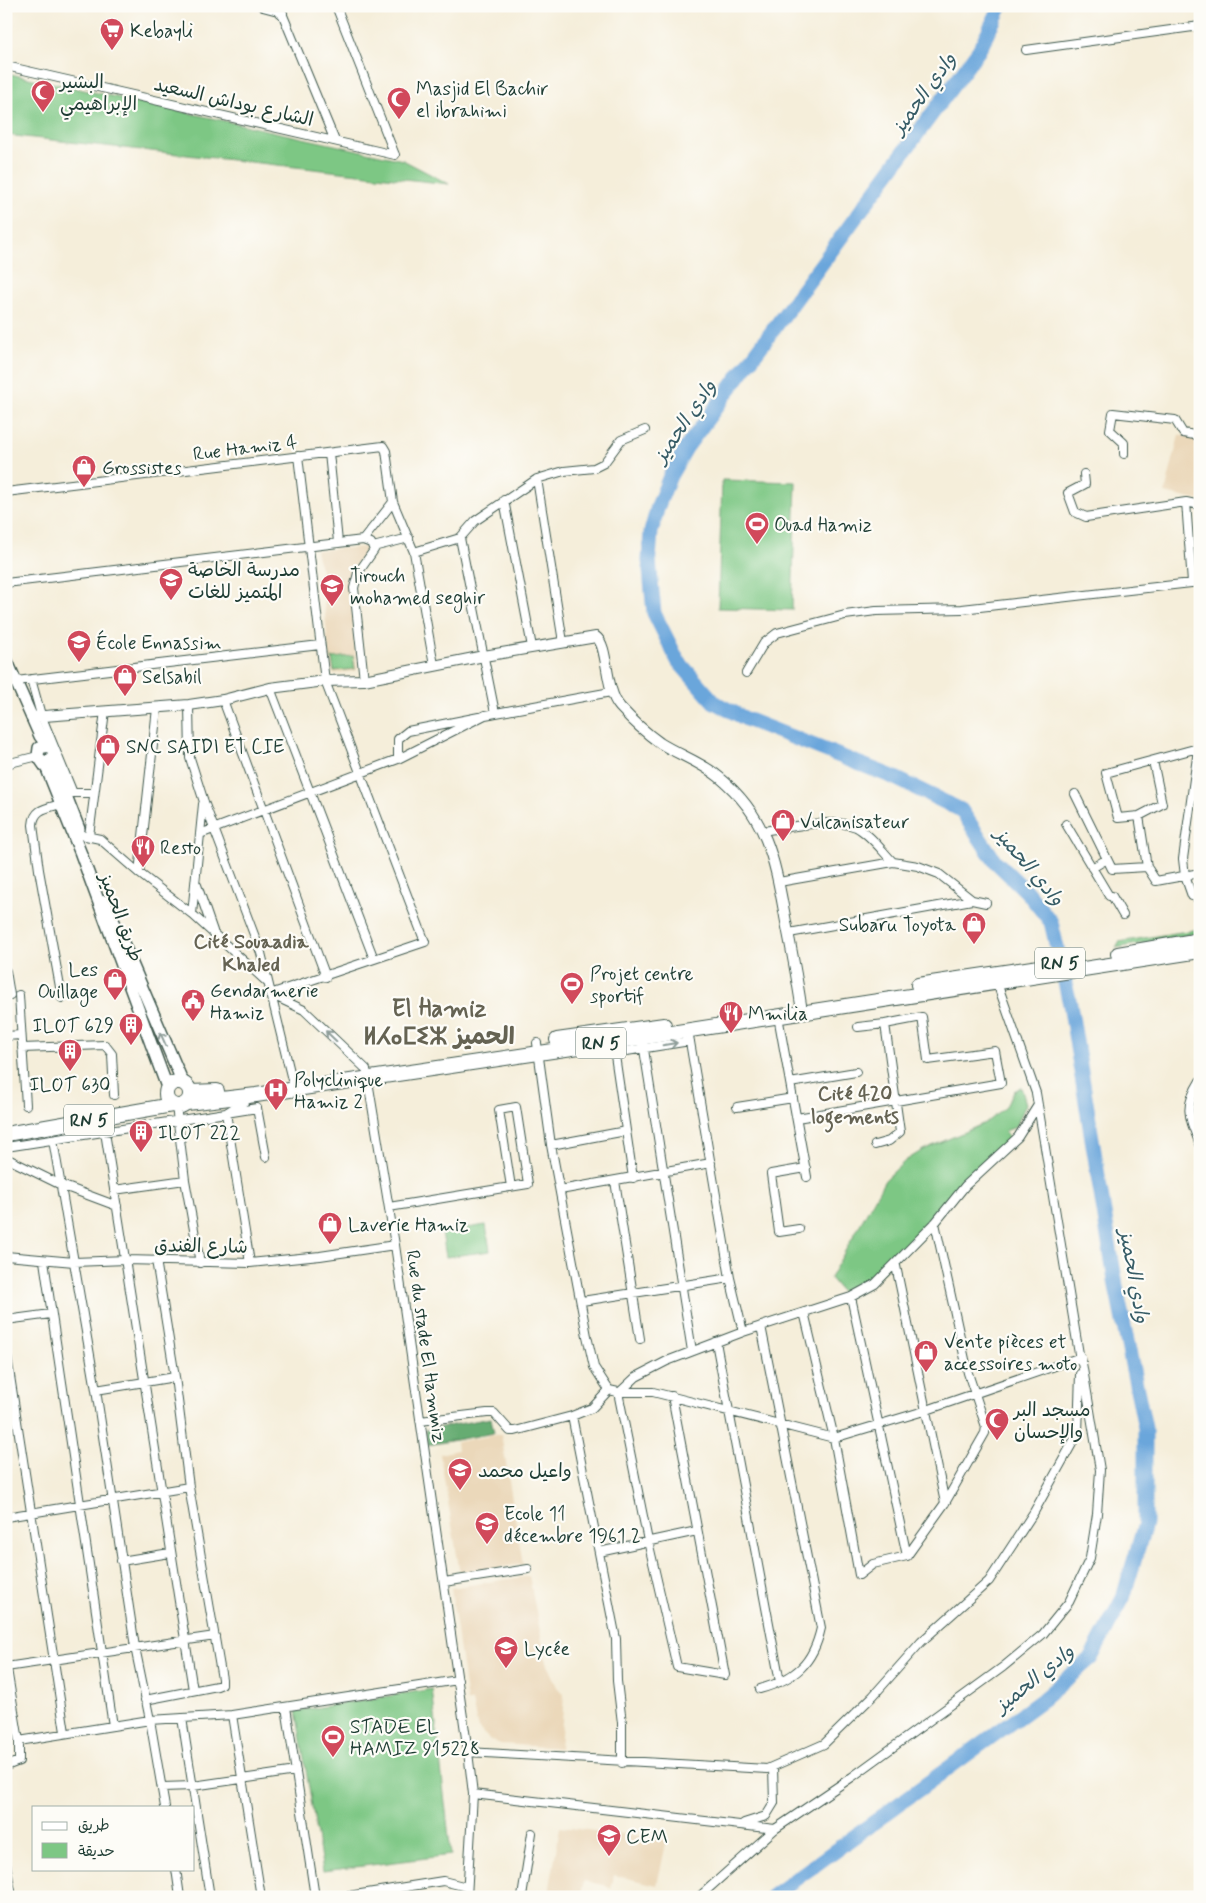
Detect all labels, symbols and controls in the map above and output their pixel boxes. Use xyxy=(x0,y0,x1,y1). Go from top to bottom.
supermarket icon: Kebayli xyxy=(99,17,125,51)
place label: Kebayli xyxy=(130,19,193,44)
water label: وادي الحميز xyxy=(884,47,963,143)
place label: البشير الإبراهيمي xyxy=(58,70,137,120)
street label: الشارع بوداش السعيد xyxy=(152,72,316,133)
place label: Masjid El Bachir el ibrahimi xyxy=(416,77,549,124)
mosque icon: البشير الإبراهيمي xyxy=(30,79,56,113)
mosque icon: Masjid El Bachir el ibrahimi xyxy=(386,86,412,120)
water label: وادي الحميز xyxy=(646,374,723,471)
street label: Rue Hamiz 4 xyxy=(191,430,299,467)
shop icon: Grossistes xyxy=(71,454,97,488)
place label: Grossistes xyxy=(102,456,182,481)
sports icon: Ouad Hamiz xyxy=(744,511,770,545)
place label: Ouad Hamiz xyxy=(774,513,872,538)
place label: مدرسة الخاصة المتميز للغات xyxy=(188,558,300,605)
place label: Tirouch mohamed seghir xyxy=(350,564,485,613)
school or university icon: مدرسة الخاصة المتميز للغات xyxy=(158,567,184,601)
school or university icon: Tirouch mohamed seghir xyxy=(319,573,345,607)
school or university icon: École Ennassim xyxy=(66,629,92,663)
place label: École Ennassim xyxy=(96,630,222,656)
shop icon: Selsabil xyxy=(112,663,138,697)
place label: Selsabil xyxy=(142,665,202,690)
shop icon: SNC SAIDI ET CIE xyxy=(95,733,121,767)
place label: SNC SAIDI ET CIE xyxy=(126,735,284,760)
shop icon: Vulcanisateur xyxy=(770,808,796,842)
place label: Vulcanisateur xyxy=(800,810,910,835)
water label: وادي الحميز xyxy=(986,820,1070,913)
restaurant icon: Resto xyxy=(130,834,156,868)
place label: Resto xyxy=(160,836,201,861)
street label: طريق الحميز xyxy=(92,868,148,965)
shop icon: Subaru Toyota xyxy=(961,911,987,945)
place label: Subaru Toyota xyxy=(839,913,957,938)
district label: Cité Souaadia Khaled xyxy=(193,929,310,979)
road number: RN 5 xyxy=(1035,948,1085,978)
place label: Les Ouillage xyxy=(37,958,98,1007)
place label: Projet centre sportif xyxy=(590,962,694,1009)
shop icon: Les Ouillage xyxy=(102,967,128,1001)
sports icon: Projet centre sportif xyxy=(559,971,585,1005)
place label: Gendarmerie Hamiz xyxy=(210,979,319,1026)
public building icon: Gendarmerie Hamiz xyxy=(180,988,206,1022)
district label: El Hamiz ⵍⵃⴰⵎⵉⵣ الحميز xyxy=(363,994,515,1053)
restaurant icon: Mmilia xyxy=(718,1000,744,1034)
place label: Mmilia xyxy=(748,1002,808,1027)
building icon: ILOT 629 xyxy=(118,1012,144,1046)
place label: ILOT 629 xyxy=(32,1014,114,1039)
road number: RN 5 xyxy=(576,1028,626,1058)
one-way arrow xyxy=(324,1030,337,1042)
one-way arrow xyxy=(157,1032,167,1047)
building icon: ILOT 630 xyxy=(57,1038,83,1072)
one-way arrow xyxy=(661,1039,677,1049)
place label: Polyclinique Hamiz 2 xyxy=(294,1068,383,1115)
place label: ILOT 630 xyxy=(30,1073,111,1098)
hospital icon: Polyclinique Hamiz 2 xyxy=(263,1077,289,1111)
district label: Cité 420 logements xyxy=(811,1081,899,1133)
road number: RN 5 xyxy=(64,1104,114,1136)
building icon: ILOT 222 xyxy=(128,1119,154,1153)
place label: ILOT 222 xyxy=(158,1121,240,1146)
shop icon: Laverie Hamiz xyxy=(317,1211,343,1245)
place label: Laverie Hamiz xyxy=(348,1213,469,1238)
water label: وادي الحميز xyxy=(1111,1224,1155,1326)
street label: شارع الفندق xyxy=(154,1233,248,1260)
street label: Rue du stade El Hammiz xyxy=(400,1248,451,1444)
place label: Vente pièces et accessoires moto xyxy=(944,1330,1077,1377)
shop icon: Vente pièces et accessoires moto xyxy=(913,1339,939,1373)
place label: مسجد البر والإحسان xyxy=(1012,1398,1091,1445)
mosque icon: مسجد البر والإحسان xyxy=(984,1407,1010,1441)
school or university icon: واعيل محمد xyxy=(447,1457,473,1491)
place label: واعيل محمد xyxy=(478,1459,572,1484)
place label: Ecole 11 décembre 1961 2 xyxy=(504,1502,641,1549)
school or university icon: Ecole 11 décembre 1961 2 xyxy=(474,1511,500,1545)
school or university icon: Lycée xyxy=(493,1635,519,1669)
place label: Lycée xyxy=(524,1637,570,1662)
water label: وادي الحميز xyxy=(987,1638,1081,1721)
place label: STADE EL HAMIZ 915228 xyxy=(350,1715,480,1762)
sports icon: STADE EL HAMIZ 915228 xyxy=(320,1724,346,1758)
legend xyxy=(32,1806,195,1870)
text: طريق xyxy=(78,1816,110,1836)
school or university icon: CEM xyxy=(596,1823,622,1857)
place label: CEM xyxy=(626,1825,668,1850)
text: حديقة xyxy=(78,1842,115,1862)

